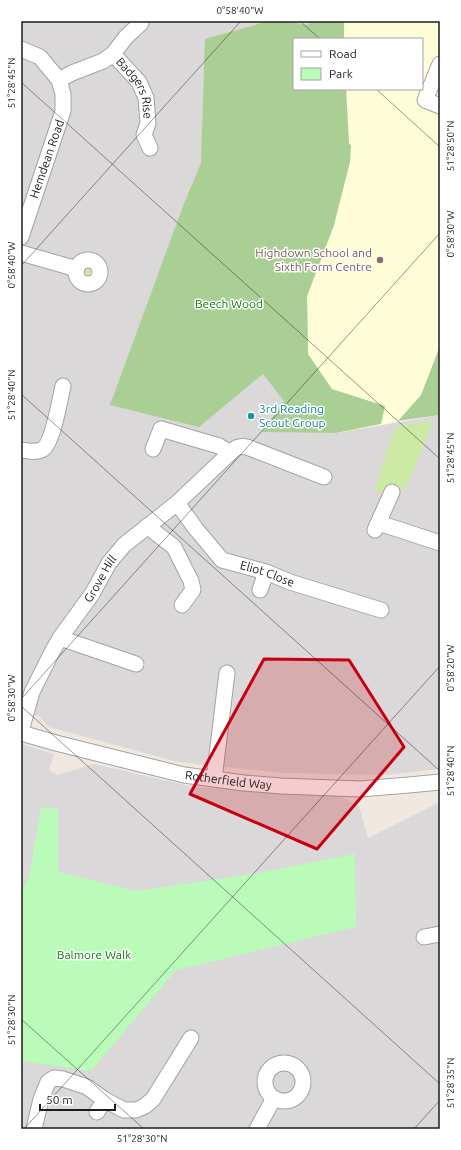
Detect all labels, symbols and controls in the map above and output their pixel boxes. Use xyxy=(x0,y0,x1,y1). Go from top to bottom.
text: 0°58'40"W xyxy=(216,5,264,16)
legend xyxy=(293,38,423,90)
text: Road xyxy=(329,47,357,60)
street label: Badgers Rise xyxy=(114,55,155,119)
text: 51°28'45"N xyxy=(6,58,17,108)
text: Park xyxy=(329,67,353,80)
street label: Hemdean Road xyxy=(27,118,66,200)
text: 51°28'50"N xyxy=(445,121,456,171)
text: 0°58'30"W xyxy=(445,210,456,258)
text: 0°58'40"W xyxy=(6,241,17,289)
place label: Highdown School and Sixth Form Centre xyxy=(255,246,372,273)
marker: Highdown School and Sixth Form Centre xyxy=(375,255,385,265)
park label: Beech Wood xyxy=(195,297,263,310)
text: 51°28'40"N xyxy=(6,370,17,420)
place label: 3rd Reading Scout Group xyxy=(259,402,326,429)
marker: 3rd Reading Scout Group xyxy=(246,411,256,421)
text: 51°28'45"N xyxy=(445,433,456,483)
street label: Grove Hill xyxy=(81,552,119,605)
street label: Eliot Close xyxy=(239,558,296,589)
text: 0°58'20"W xyxy=(445,644,456,692)
text: 0°58'30"W xyxy=(6,674,17,722)
text: 51°28'40"N xyxy=(445,746,456,796)
street label: Rotherfield Way xyxy=(184,768,272,791)
park label: Balmore Walk xyxy=(57,948,131,961)
text: 51°28'30"N xyxy=(6,995,17,1045)
text: 51°28'35"N xyxy=(445,1058,456,1108)
scale bar xyxy=(40,1086,115,1112)
text: 50 m xyxy=(46,1093,73,1106)
text: 51°28'30"N xyxy=(117,1133,167,1144)

